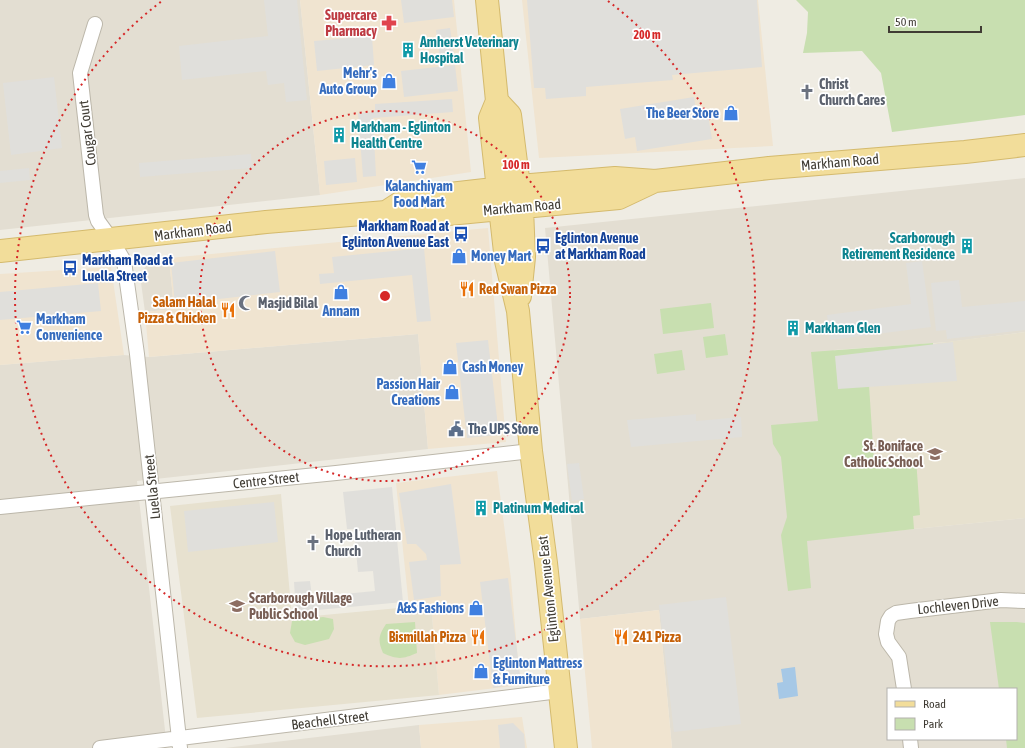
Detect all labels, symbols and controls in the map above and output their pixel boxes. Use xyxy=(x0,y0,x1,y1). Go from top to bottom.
place label: Supercare Pharmacy xyxy=(325,7,377,39)
scale bar xyxy=(889,8,981,34)
pharmacy icon: Supercare Pharmacy xyxy=(380,14,398,32)
text: 50 m xyxy=(895,15,917,29)
text: 200 m xyxy=(633,28,661,42)
place label: Amherst Veterinary Hospital xyxy=(419,34,519,66)
building icon: Amherst Veterinary Hospital xyxy=(399,41,417,59)
place label: Mehr's Auto Group xyxy=(318,65,377,97)
shop icon: Mehr's Auto Group xyxy=(380,72,398,90)
place label: Christ Church Cares xyxy=(819,76,885,108)
church icon: Christ Church Cares xyxy=(798,83,816,101)
street label: Cougar Court xyxy=(75,99,99,167)
shop icon: The Beer Store xyxy=(722,104,740,122)
place label: The Beer Store xyxy=(646,105,719,121)
place label: Markham - Eglinton Health Centre xyxy=(351,119,451,151)
building icon: Markham - Eglinton Health Centre xyxy=(330,126,348,144)
street label: Markham Road xyxy=(800,151,880,173)
supermarket icon: Kalanchiyam Food Mart xyxy=(410,158,428,176)
text: 100 m xyxy=(502,158,530,172)
place label: Kalanchiyam Food Mart xyxy=(385,178,453,210)
street label: Markham Road xyxy=(482,196,562,218)
street label: Markham Road xyxy=(153,218,233,244)
place label: Markham Road at Eglinton Avenue East xyxy=(342,218,449,250)
bus stop icon: Markham Road at Eglinton Avenue East xyxy=(452,225,470,243)
place label: Eglinton Avenue at Markham Road xyxy=(555,230,646,262)
place label: Scarborough Retirement Residence xyxy=(842,230,955,262)
bus stop icon: Eglinton Avenue at Markham Road xyxy=(534,237,552,255)
building icon: Scarborough Retirement Residence xyxy=(958,237,976,255)
shop icon: Money Mart xyxy=(450,247,468,265)
place label: Money Mart xyxy=(471,248,532,264)
place label: Markham Road at Luella Street xyxy=(82,252,173,284)
bus stop icon: Markham Road at Luella Street xyxy=(61,259,79,277)
restaurant icon: Red Swan Pizza xyxy=(458,280,476,298)
place label: Red Swan Pizza xyxy=(479,281,557,297)
shop icon: Annam xyxy=(332,283,350,301)
centre of rings xyxy=(378,289,392,303)
place label: Salam Halal Pizza & Chicken xyxy=(138,294,216,326)
mosque icon: Masjid Bilal xyxy=(237,294,255,312)
place label: Masjid Bilal xyxy=(258,295,318,311)
restaurant icon: Salam Halal Pizza & Chicken xyxy=(219,301,237,319)
place label: Annam xyxy=(321,303,360,319)
place label: Markham Convenience xyxy=(36,311,102,343)
supermarket icon: Markham Convenience xyxy=(15,318,33,336)
building icon: Markham Glen xyxy=(784,319,802,337)
place label: Markham Glen xyxy=(805,320,881,336)
shop icon: Cash Money xyxy=(441,358,459,376)
place label: Cash Money xyxy=(462,359,523,375)
place label: Passion Hair Creations xyxy=(377,376,441,408)
shop icon: Passion Hair Creations xyxy=(443,383,461,401)
public building icon: The UPS Store xyxy=(447,420,465,438)
place label: The UPS Store xyxy=(468,421,539,437)
place label: St. Boniface Catholic School xyxy=(844,438,923,470)
school or university icon: St. Boniface Catholic School xyxy=(926,445,944,463)
street label: Luella Street xyxy=(141,454,163,520)
street label: Centre Street xyxy=(232,469,300,491)
building icon: Platinum Medical xyxy=(472,499,490,517)
place label: Platinum Medical xyxy=(493,500,584,516)
place label: Hope Lutheran Church xyxy=(325,527,401,559)
church icon: Hope Lutheran Church xyxy=(304,534,322,552)
street label: Eglinton Avenue East xyxy=(534,535,562,643)
place label: Scarborough Village Public School xyxy=(249,590,352,622)
street label: Lochleven Drive xyxy=(917,593,999,617)
school or university icon: Scarborough Village Public School xyxy=(228,597,246,615)
shop icon: A&S Fashions xyxy=(467,599,485,617)
place label: A&S Fashions xyxy=(396,600,464,616)
restaurant icon: Bismillah Pizza xyxy=(469,628,487,646)
restaurant icon: 241 Pizza xyxy=(612,628,630,646)
place label: Bismillah Pizza xyxy=(389,629,466,645)
place label: 241 Pizza xyxy=(633,629,682,645)
place label: Eglinton Mattress & Furniture xyxy=(493,655,582,687)
shop icon: Eglinton Mattress & Furniture xyxy=(472,662,490,680)
legend xyxy=(887,688,1017,740)
text: Road xyxy=(923,697,946,711)
street label: Beachell Street xyxy=(290,707,370,733)
text: Park xyxy=(923,717,944,731)

